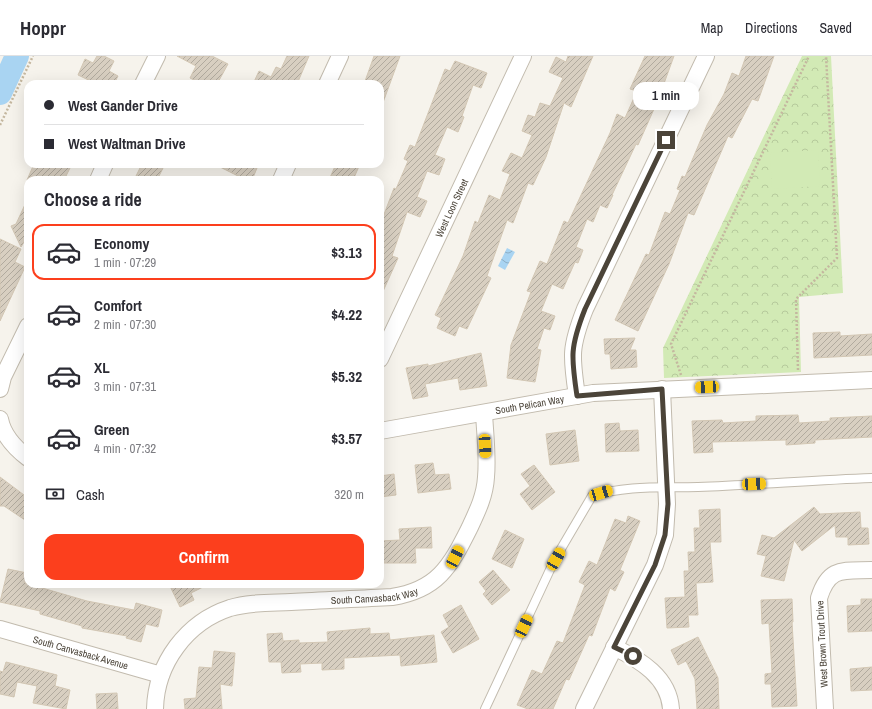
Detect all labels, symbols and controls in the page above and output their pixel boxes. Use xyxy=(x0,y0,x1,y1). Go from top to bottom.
text: Hoppr xyxy=(20,15,66,41)
text: Map xyxy=(701,19,723,37)
text: Directions xyxy=(745,19,797,37)
text: Saved xyxy=(819,19,852,37)
callout: 1 min xyxy=(633,82,699,110)
text: 1 min xyxy=(652,87,680,104)
text: West Gander Drive xyxy=(68,95,178,116)
route end xyxy=(657,131,675,149)
text: West Waltman Drive xyxy=(68,133,186,154)
street label: West Loon Street xyxy=(432,176,471,239)
text: Choose a ride xyxy=(44,187,142,212)
text: Economy xyxy=(94,233,149,254)
icon: car xyxy=(46,234,82,270)
text: $3.13 xyxy=(331,242,362,263)
text: 1 min · 07:29 xyxy=(94,254,156,271)
text: Comfort xyxy=(94,295,142,316)
icon: car xyxy=(46,296,82,332)
text: $4.22 xyxy=(331,304,362,325)
text: 2 min · 07:30 xyxy=(94,316,156,333)
text: XL xyxy=(94,357,110,378)
icon: car xyxy=(46,358,82,394)
text: $5.32 xyxy=(331,366,362,387)
text: 3 min · 07:31 xyxy=(94,378,156,395)
car xyxy=(695,380,719,394)
street label: South Pelican Way xyxy=(494,392,566,417)
text: Green xyxy=(94,419,130,440)
icon: car xyxy=(46,420,82,456)
text: $3.57 xyxy=(331,428,362,449)
car xyxy=(478,434,492,458)
text: 4 min · 07:32 xyxy=(94,440,156,457)
car xyxy=(742,477,766,491)
icon: cash xyxy=(44,483,66,505)
text: Cash xyxy=(76,484,105,505)
car xyxy=(588,484,614,502)
text: 320 m xyxy=(334,486,364,503)
button: Confirm xyxy=(44,534,364,580)
car xyxy=(444,544,466,570)
car xyxy=(545,546,567,572)
street label: South Canvasback Way xyxy=(331,584,421,606)
street label: West Brown Trout Drive xyxy=(813,600,831,688)
car xyxy=(513,613,535,639)
street label: South Canvasback Avenue xyxy=(32,632,130,672)
route start xyxy=(624,647,642,665)

